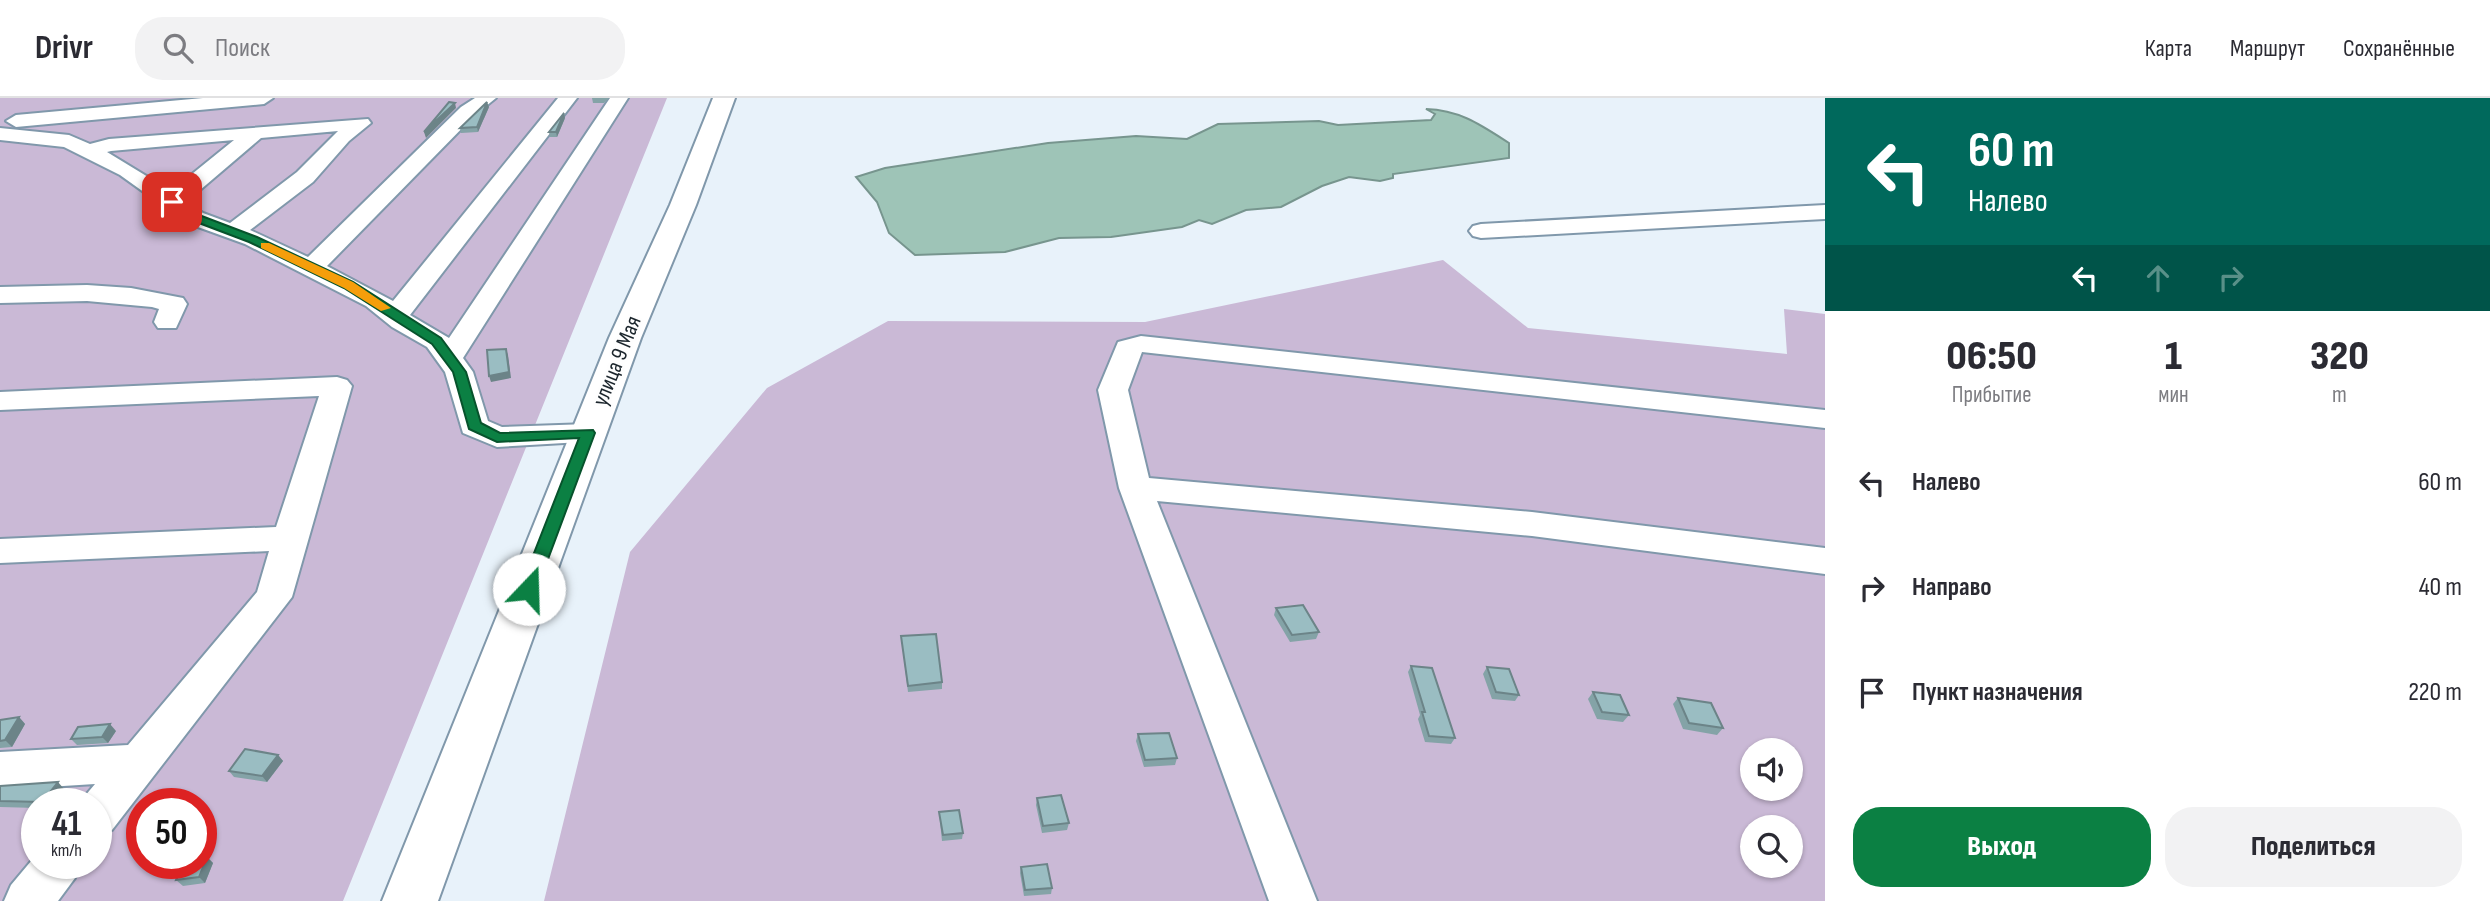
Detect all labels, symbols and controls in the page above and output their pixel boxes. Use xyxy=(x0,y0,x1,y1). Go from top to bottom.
search box xyxy=(135,17,625,80)
text: Drivr xyxy=(35,28,93,68)
icon: search xyxy=(159,29,197,67)
text: Поиск xyxy=(215,33,270,64)
text: Карта xyxy=(2145,34,2192,63)
text: Маршрут xyxy=(2230,34,2305,63)
text: Сохранённые xyxy=(2343,34,2455,63)
text: 60 m xyxy=(1968,122,2055,181)
icon: left xyxy=(1853,126,1944,217)
pin xyxy=(142,172,202,232)
text: Налево xyxy=(1968,182,2048,221)
icon: arrive xyxy=(153,183,191,221)
icon: left xyxy=(2066,259,2104,297)
icon: ahead xyxy=(2139,259,2177,297)
icon: right xyxy=(2212,259,2250,297)
street label: улица 9 Мая xyxy=(586,312,648,410)
text: 06:50 xyxy=(1946,331,2037,382)
text: 1 xyxy=(2165,331,2182,382)
text: 320 xyxy=(2310,331,2369,382)
text: Прибытие xyxy=(1952,381,2031,409)
text: мин xyxy=(2158,381,2189,409)
text: m xyxy=(2332,381,2347,409)
icon: left xyxy=(1853,464,1891,502)
text: Налево xyxy=(1912,467,1981,498)
text: 60 m xyxy=(2418,467,2462,498)
position arrow xyxy=(492,552,566,626)
icon: right xyxy=(1853,569,1891,607)
text: Направо xyxy=(1912,572,1991,603)
text: 40 m xyxy=(2419,572,2462,603)
icon: arrive xyxy=(1853,674,1891,712)
text: Пункт назначения xyxy=(1912,677,2083,708)
text: 220 m xyxy=(2408,677,2462,708)
map controls xyxy=(1740,738,1803,878)
button: sound xyxy=(1740,738,1803,801)
speed limit sign: 50 xyxy=(126,788,217,879)
text: 41 xyxy=(51,803,82,846)
button: Выход xyxy=(1853,807,2151,887)
button: Поделиться xyxy=(2165,807,2462,887)
button: search xyxy=(1740,815,1803,878)
text: km/h xyxy=(51,840,82,861)

